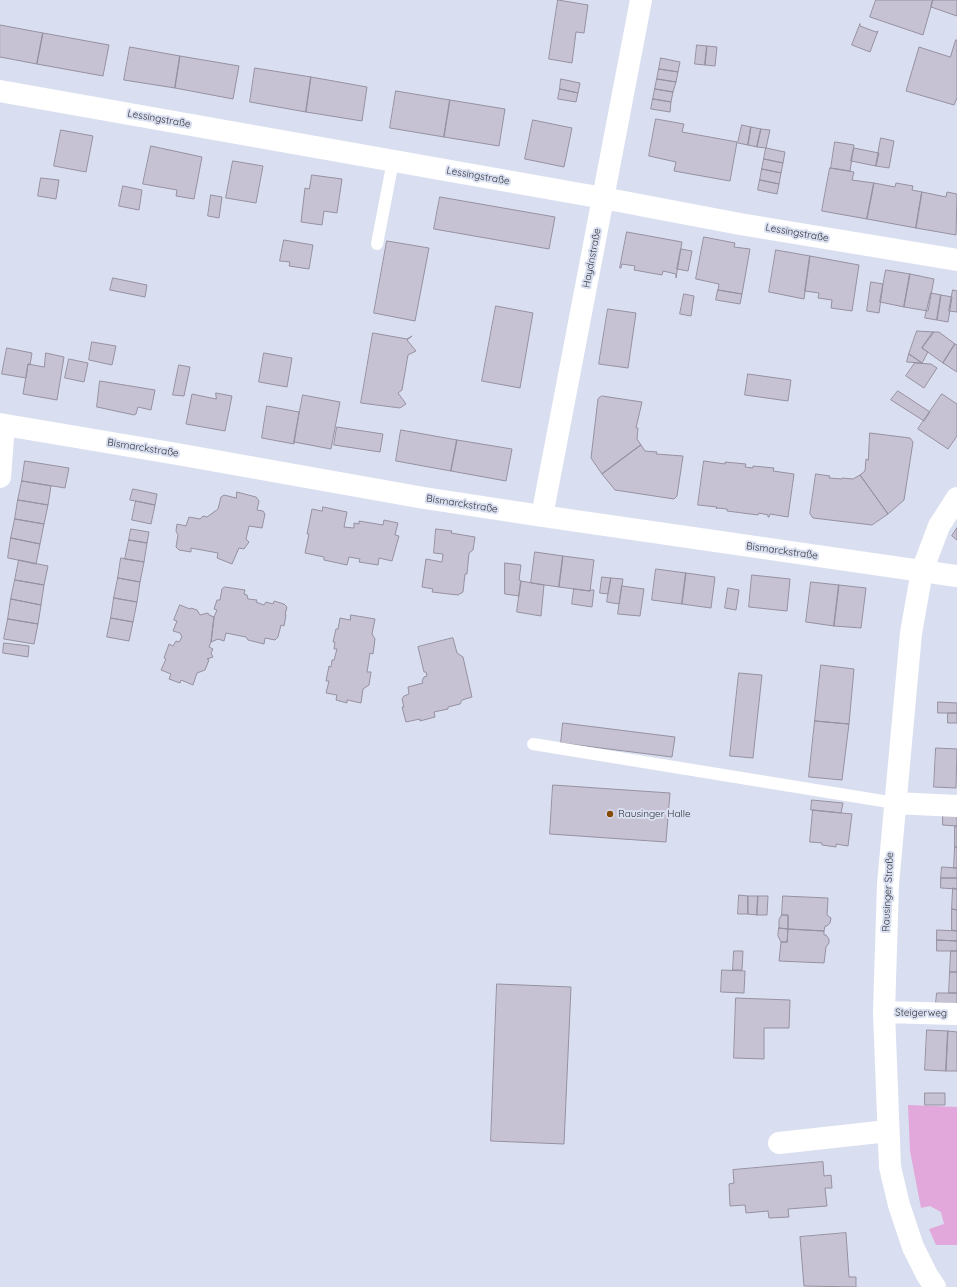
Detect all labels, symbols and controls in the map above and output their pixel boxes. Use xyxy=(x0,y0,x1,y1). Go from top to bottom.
street label: Lessingstraße xyxy=(126,108,192,130)
street label: Lessingstraße xyxy=(445,165,511,187)
street label: Lessingstraße xyxy=(764,222,830,244)
street label: Haydnstraße xyxy=(580,227,604,289)
street label: Bismarckstraße xyxy=(106,436,180,460)
street label: Bismarckstraße xyxy=(425,492,499,516)
street label: Bismarckstraße xyxy=(745,540,819,562)
place label: Rausinger Halle xyxy=(618,808,691,820)
marker: Rausinger Halle xyxy=(605,809,615,819)
street label: Rausinger Straße xyxy=(880,852,896,932)
street label: Steigerweg xyxy=(895,1007,947,1019)

